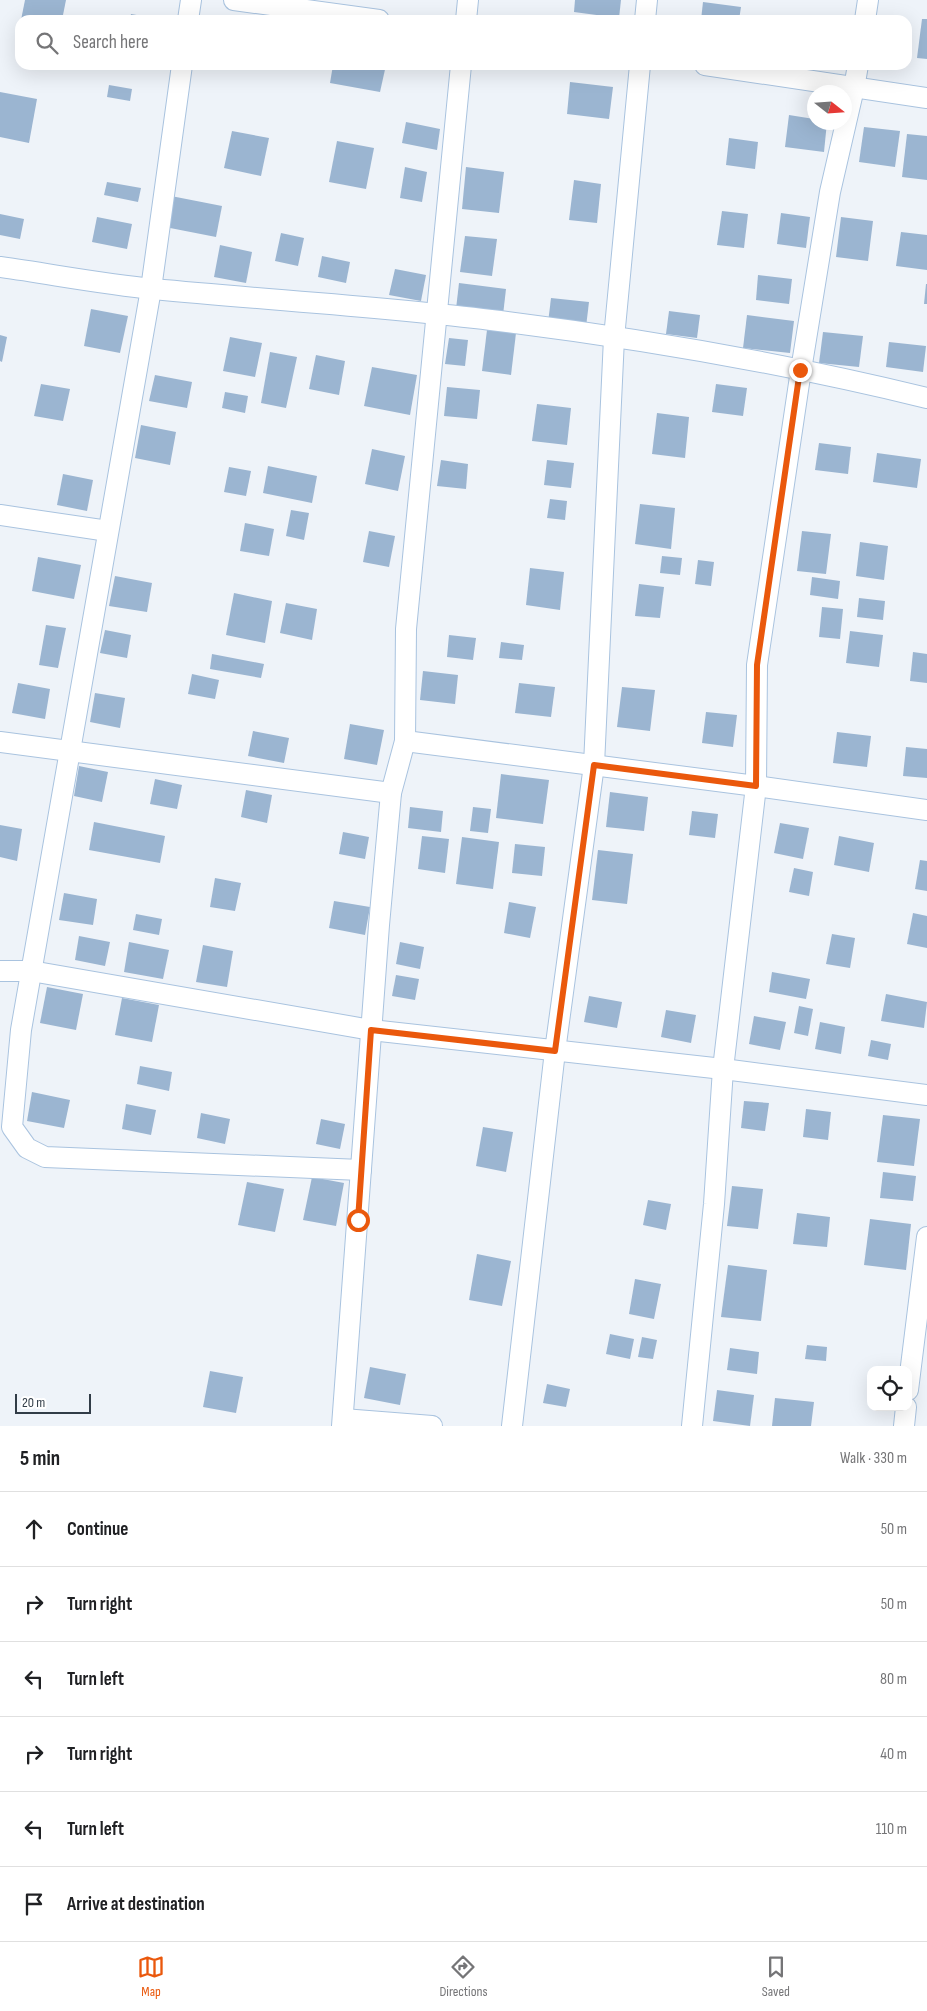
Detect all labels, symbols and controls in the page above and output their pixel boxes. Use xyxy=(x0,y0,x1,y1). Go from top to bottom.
search box xyxy=(15,15,912,70)
icon: search xyxy=(33,29,61,57)
text: Search here xyxy=(73,31,149,54)
north arrow xyxy=(807,85,852,130)
route end xyxy=(789,359,812,382)
route start xyxy=(347,1209,370,1232)
map controls xyxy=(867,1366,912,1411)
button: locate xyxy=(867,1366,912,1411)
scale bar xyxy=(15,1391,91,1414)
text: 20 m xyxy=(22,1394,45,1411)
text: 5 min xyxy=(20,1446,60,1471)
text: Walk · 330 m xyxy=(840,1449,907,1468)
icon: ahead xyxy=(20,1515,48,1543)
text: Continue xyxy=(67,1518,128,1541)
text: 50 m xyxy=(881,1520,907,1539)
icon: right xyxy=(20,1590,48,1618)
text: Turn right xyxy=(67,1593,132,1616)
text: 50 m xyxy=(881,1595,907,1614)
icon: left xyxy=(20,1665,48,1693)
text: Turn left xyxy=(67,1668,124,1691)
text: 80 m xyxy=(880,1670,907,1689)
icon: right xyxy=(20,1740,48,1768)
text: Turn right xyxy=(67,1743,132,1766)
text: 40 m xyxy=(880,1745,907,1764)
icon: left xyxy=(20,1815,48,1843)
text: Turn left xyxy=(67,1818,124,1841)
text: 110 m xyxy=(876,1820,907,1839)
icon: arrive xyxy=(20,1890,48,1918)
text: Arrive at destination xyxy=(67,1893,205,1916)
tab: Map xyxy=(137,1953,165,2000)
tab: Directions xyxy=(439,1953,488,2000)
tab: Saved xyxy=(762,1953,790,2000)

